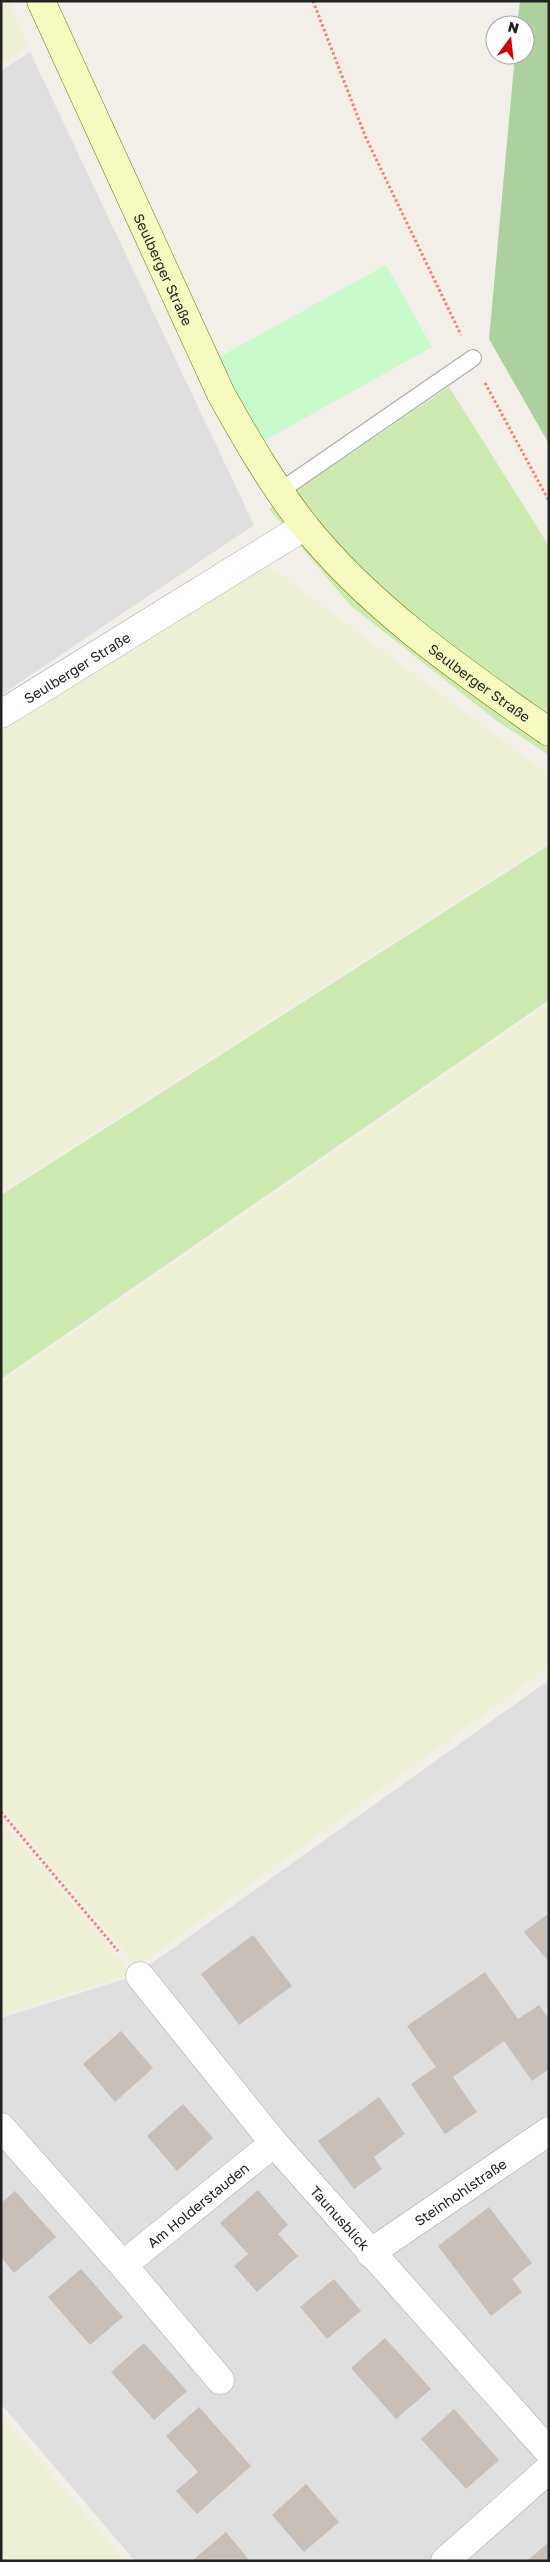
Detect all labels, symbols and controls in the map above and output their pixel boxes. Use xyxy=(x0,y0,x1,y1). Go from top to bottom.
north arrow xyxy=(485,15,535,65)
text: N xyxy=(506,17,521,37)
street label: Seulberger Straße xyxy=(131,210,197,328)
street label: Seulberger Straße xyxy=(20,628,133,706)
street label: Seulberger Straße xyxy=(425,640,534,725)
street label: Steinhohlstraße xyxy=(411,2154,509,2229)
street label: Am Holderstauden xyxy=(143,2159,252,2251)
street label: Taunusblick xyxy=(307,2182,374,2254)

